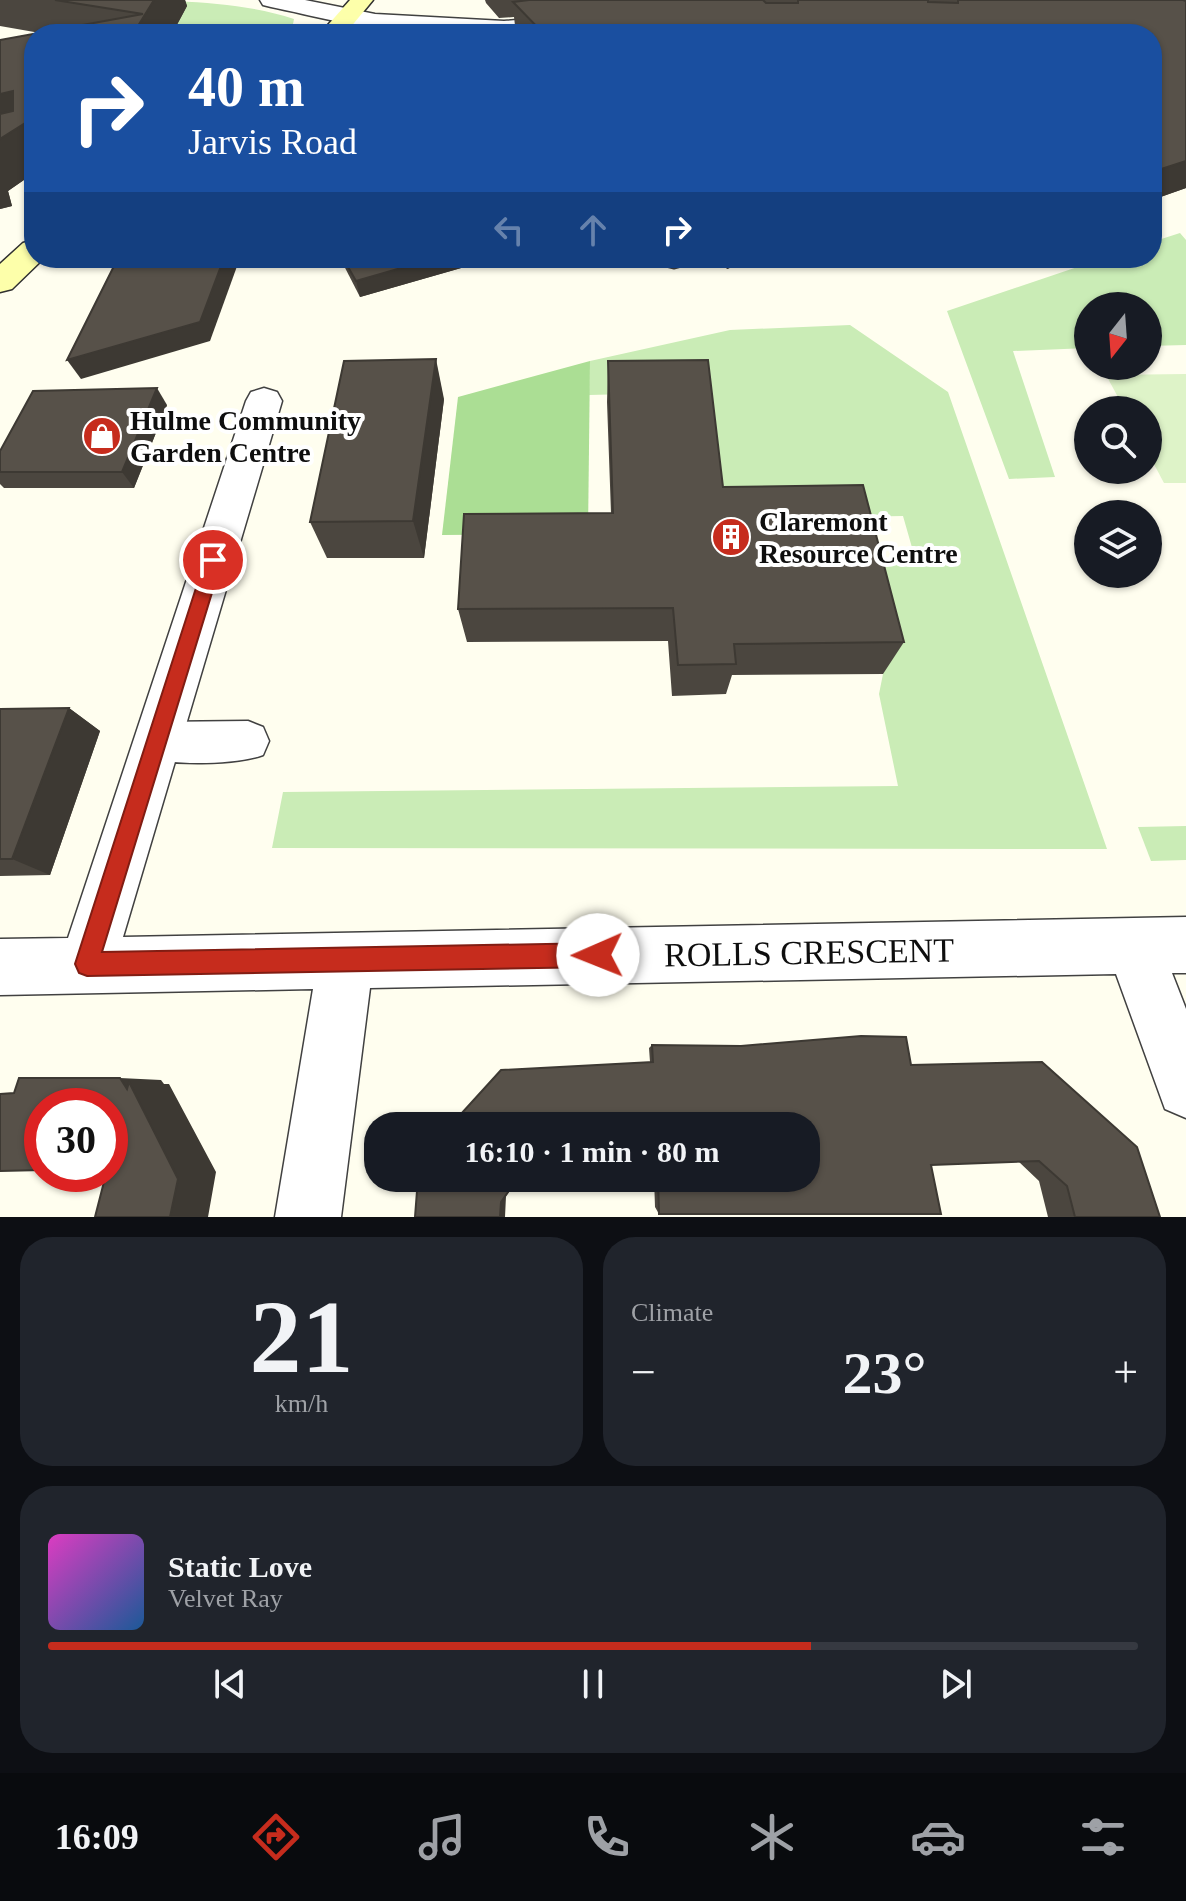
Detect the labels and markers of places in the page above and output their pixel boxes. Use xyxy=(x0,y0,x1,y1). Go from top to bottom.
place label: Hulme Community Garden Centre xyxy=(130,405,361,468)
shop icon: Hulme Community Garden Centre xyxy=(81,415,123,457)
place label: Claremont Resource Centre xyxy=(759,506,958,569)
building icon: Claremont Resource Centre xyxy=(710,516,752,558)
pin xyxy=(179,526,247,594)

